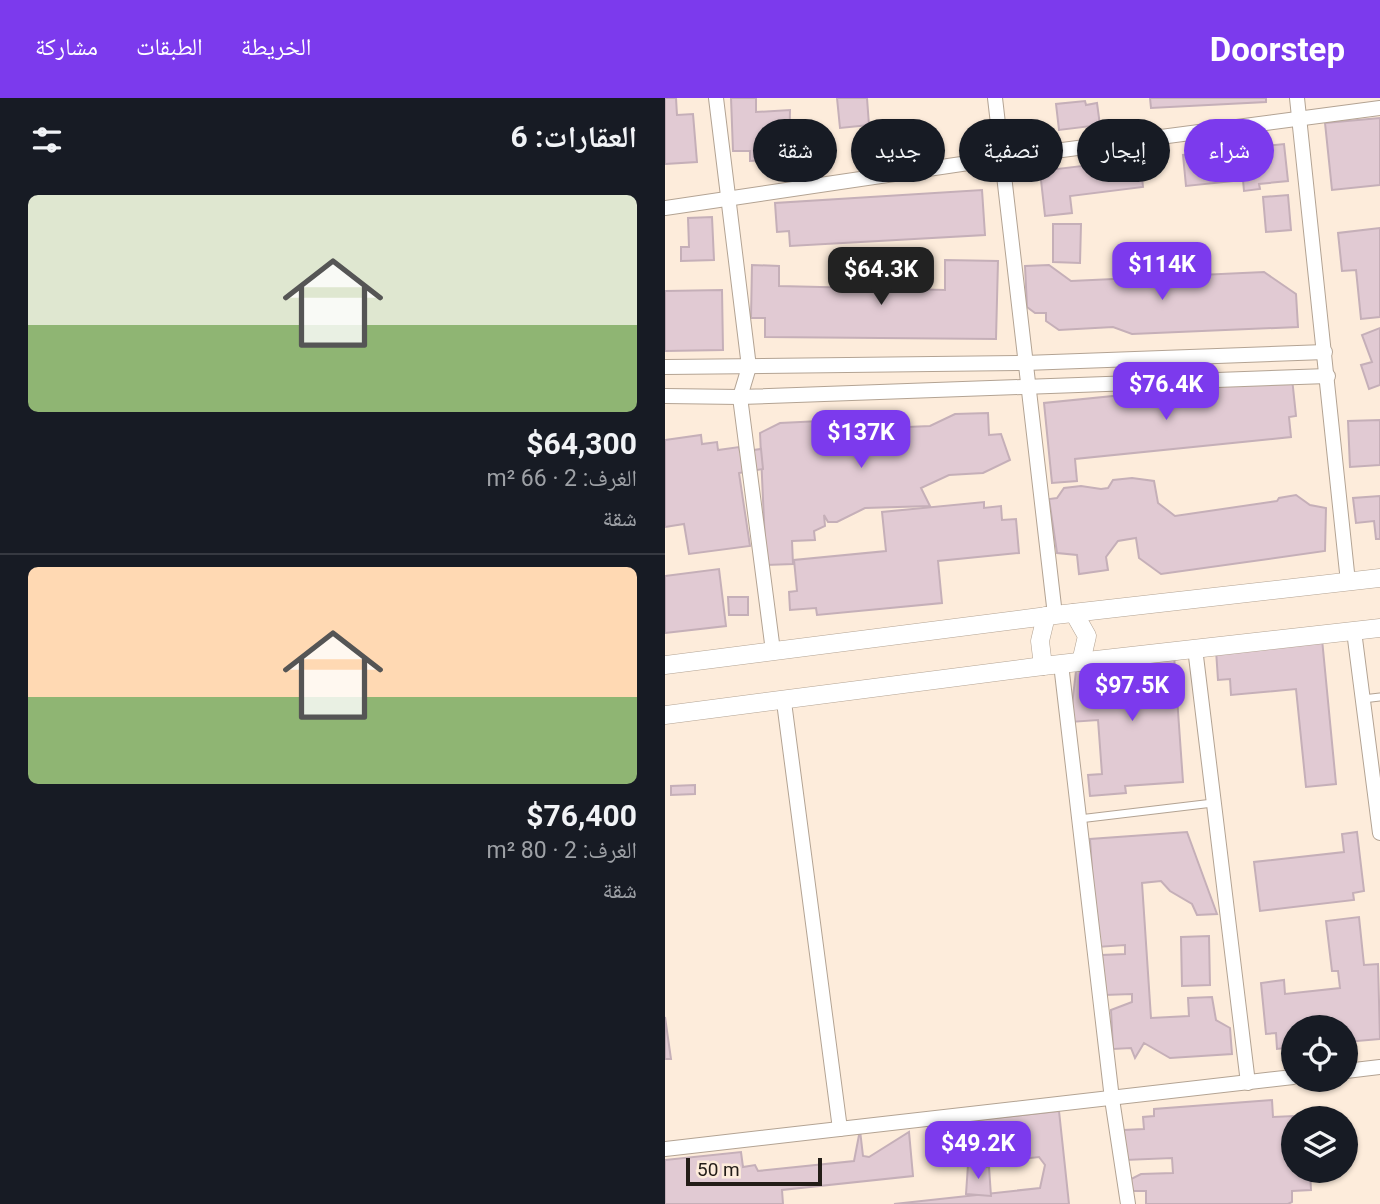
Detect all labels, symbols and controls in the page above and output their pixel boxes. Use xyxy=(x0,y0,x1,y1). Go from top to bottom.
text: Doorstep xyxy=(1210,30,1345,69)
text: مشاركة xyxy=(35,33,98,61)
text: الطبقات xyxy=(136,33,203,61)
text: الخريطة xyxy=(241,33,311,61)
text: العقارات: 6 xyxy=(510,119,637,154)
chip: شقة xyxy=(753,119,837,182)
chip: جديد xyxy=(851,119,945,182)
chip: تصفية xyxy=(959,119,1063,182)
chip: إيجار xyxy=(1077,119,1170,182)
chip: شراء xyxy=(1184,119,1274,182)
icon: filters xyxy=(28,121,66,159)
icon: home xyxy=(270,240,396,366)
pin: $114K xyxy=(1113,242,1211,302)
pin: $64.3K xyxy=(824,248,938,307)
text: $114K xyxy=(1128,251,1196,278)
text: $64.3K xyxy=(844,256,918,283)
pin: $76.4K xyxy=(1109,362,1223,422)
text: $76.4K xyxy=(1129,371,1203,398)
pin: $137K xyxy=(812,410,910,470)
text: $137K xyxy=(827,419,895,446)
text: $64,300 xyxy=(526,426,637,461)
text: الغرف: 2 · 66 m² xyxy=(487,465,637,492)
text: شقة xyxy=(603,505,637,532)
icon: home xyxy=(270,612,396,738)
pin: $97.5K xyxy=(1075,664,1189,723)
text: $97.5K xyxy=(1095,672,1169,699)
text: $76,400 xyxy=(526,798,637,833)
text: الغرف: 2 · 80 m² xyxy=(487,837,637,864)
text: شقة xyxy=(603,877,637,904)
map controls xyxy=(1281,1015,1358,1183)
button: locate xyxy=(1281,1015,1358,1092)
button: layers xyxy=(1281,1106,1358,1183)
pin: $49.2K xyxy=(921,1122,1035,1181)
text: $49.2K xyxy=(941,1130,1015,1157)
scale bar xyxy=(686,1155,823,1187)
text: 50 m xyxy=(697,1158,740,1181)

